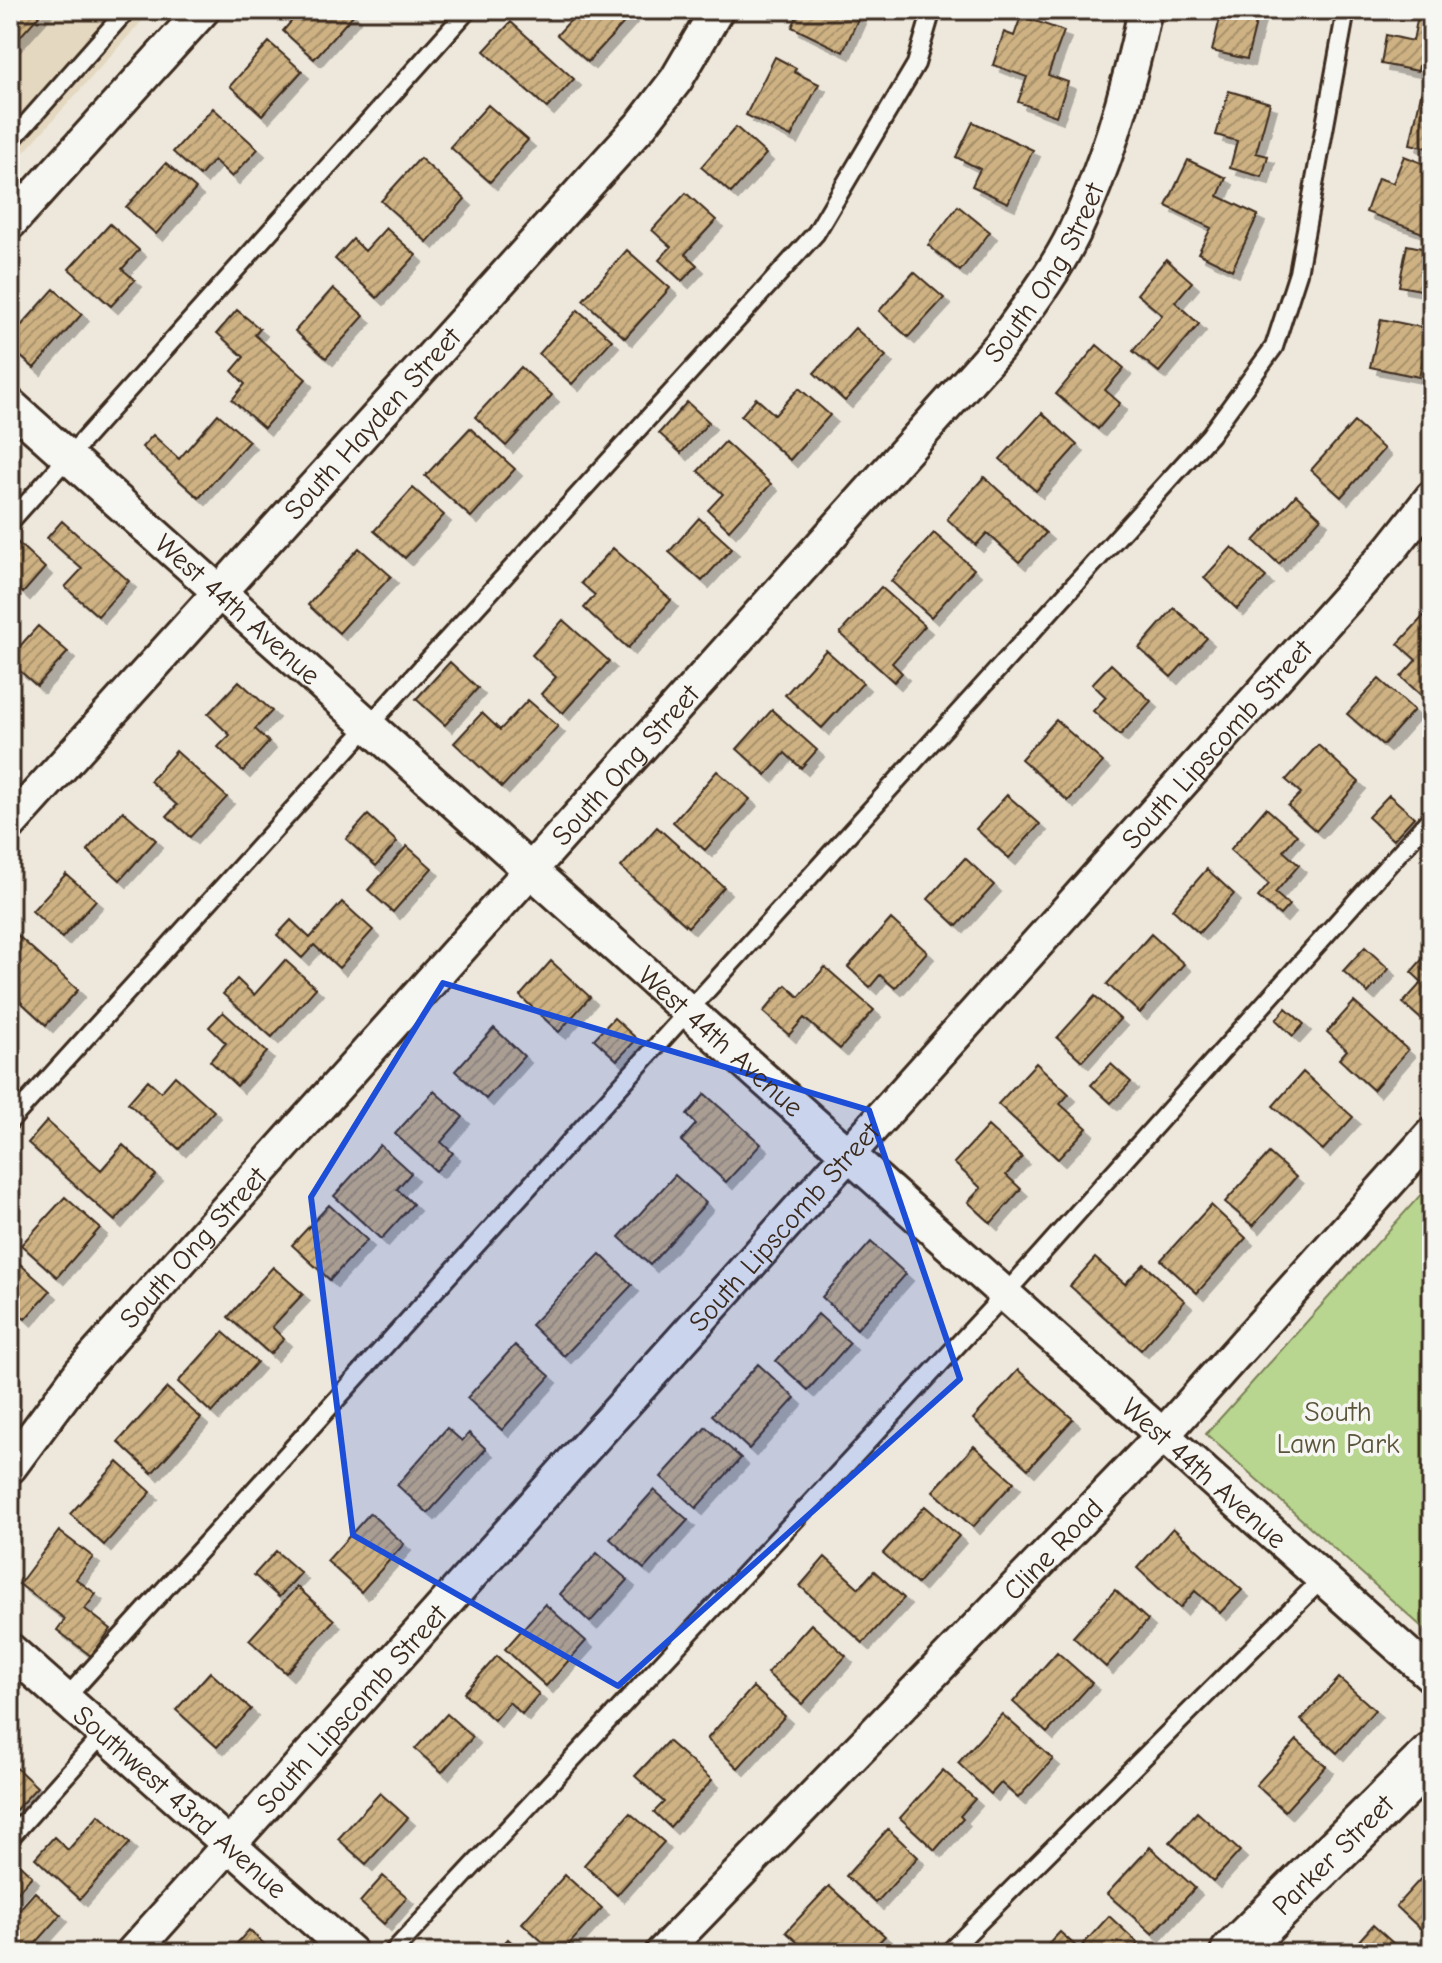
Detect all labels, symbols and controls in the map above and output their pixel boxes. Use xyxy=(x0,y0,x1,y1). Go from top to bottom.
street label: South Ong Street xyxy=(978,178,1111,370)
street label: South Hayden Street xyxy=(278,320,468,526)
street label: West 44th Avenue xyxy=(148,528,327,692)
street label: South Lipscomb Street xyxy=(1115,633,1320,856)
street label: South Ong Street xyxy=(545,678,707,852)
street label: West 44th Avenue xyxy=(632,960,810,1123)
street label: South Lipscomb Street xyxy=(682,1115,887,1338)
street label: South Ong Street xyxy=(113,1160,274,1335)
street label: West 44th Avenue xyxy=(1115,1391,1293,1555)
park label: South Lawn Park xyxy=(1276,1396,1400,1460)
street label: Cline Road xyxy=(997,1492,1110,1607)
street label: South Lipscomb Street xyxy=(250,1598,454,1821)
street label: Southwest 43rd Avenue xyxy=(67,1699,293,1905)
street label: Parker Street xyxy=(1266,1788,1401,1922)

